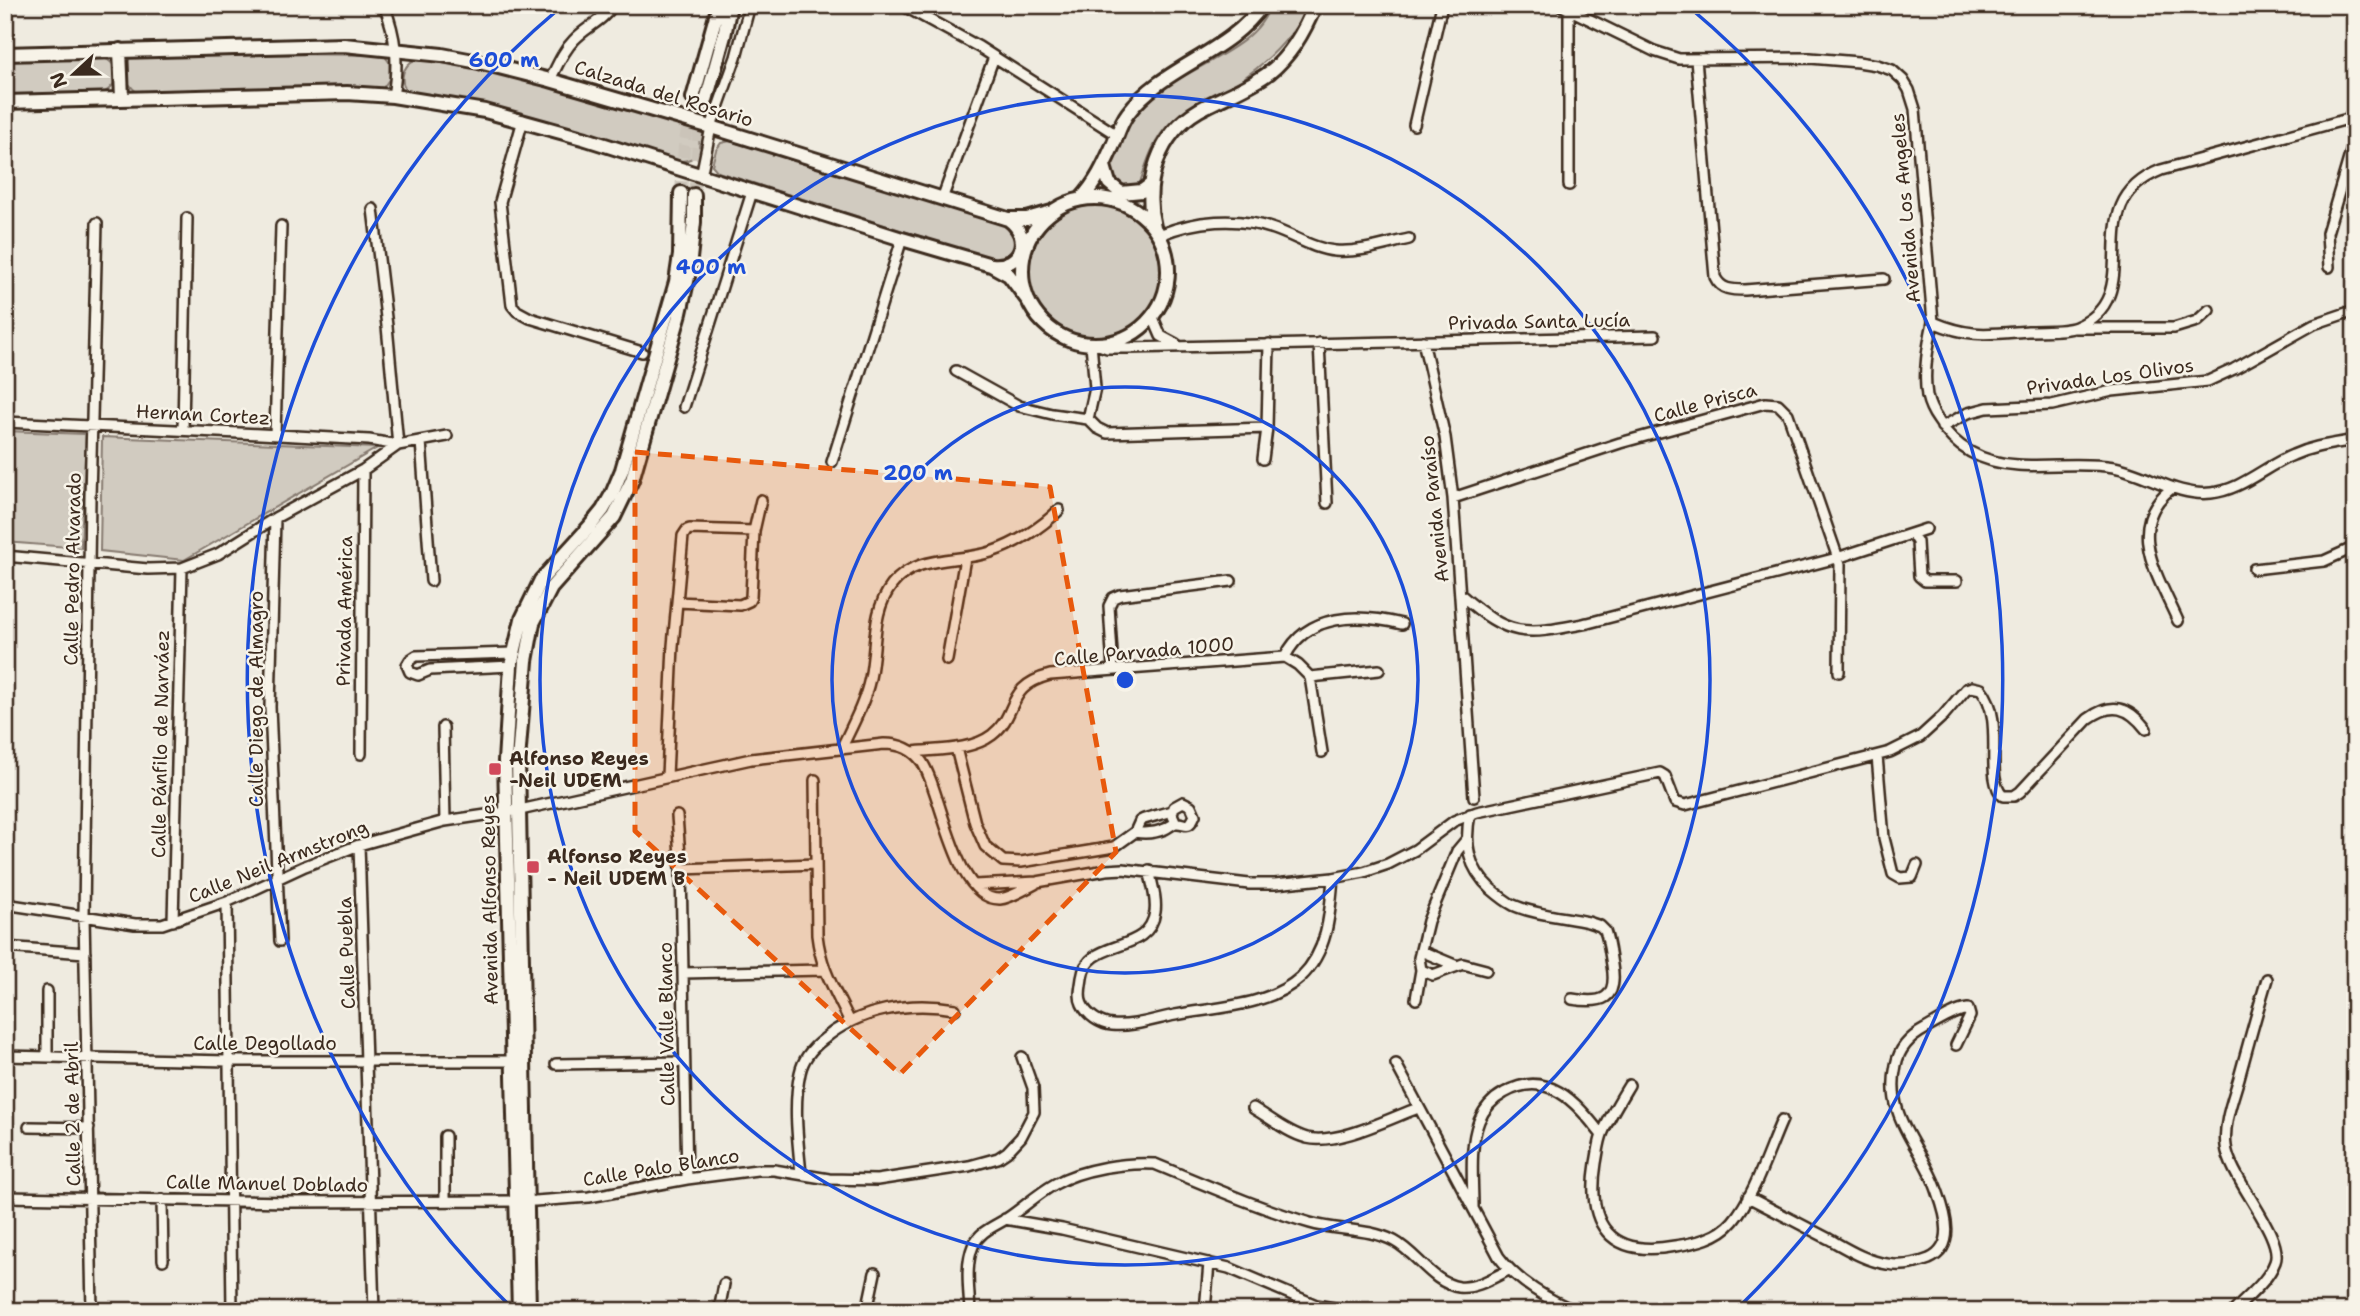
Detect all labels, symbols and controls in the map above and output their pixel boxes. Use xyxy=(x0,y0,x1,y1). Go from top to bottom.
north arrow xyxy=(38,38,108,108)
text: 600 m xyxy=(469,46,539,74)
street label: Calzada del Rosario xyxy=(571,54,756,133)
text: N xyxy=(44,69,73,92)
street label: Avenida Los Angeles xyxy=(1885,112,1926,304)
text: 400 m xyxy=(676,253,746,281)
street label: Privada Santa Lucía xyxy=(1448,307,1630,336)
street label: Privada Los Olivos xyxy=(2025,352,2195,401)
street label: Calle Prisca xyxy=(1651,377,1760,428)
street label: Hernan Cortez xyxy=(135,398,271,430)
street label: Avenida Paraíso xyxy=(1414,434,1455,584)
text: 200 m xyxy=(883,459,953,487)
street label: Calle Pedro Alvarado xyxy=(58,472,87,666)
street label: Privada América xyxy=(331,535,358,687)
street label: Calle Diego de Almagro xyxy=(244,591,269,807)
street label: Calle Pánfilo de Narváez xyxy=(146,630,175,858)
street label: Calle Parvada 1000 xyxy=(1053,631,1235,672)
centre of rings xyxy=(1113,668,1137,692)
place label: Alfonso Reyes -Neil UDEM xyxy=(509,746,649,793)
marker: Alfonso Reyes -Neil UDEM xyxy=(487,761,503,777)
street label: Avenida Alfonso Reyes xyxy=(475,795,504,1005)
street label: Calle Neil Armstrong xyxy=(185,814,372,909)
place label: Alfonso Reyes - Neil UDEM B xyxy=(547,844,687,891)
marker: Alfonso Reyes - Neil UDEM B xyxy=(525,859,541,875)
street label: Calle Puebla xyxy=(332,896,361,1010)
street label: Calle Valle Blanco xyxy=(653,942,680,1106)
street label: Calle Degollado xyxy=(193,1031,337,1056)
street label: Calle 2 de Abril xyxy=(59,1041,86,1187)
street label: Calle Palo Blanco xyxy=(581,1143,741,1192)
street label: Calle Manuel Doblado xyxy=(166,1169,368,1198)

